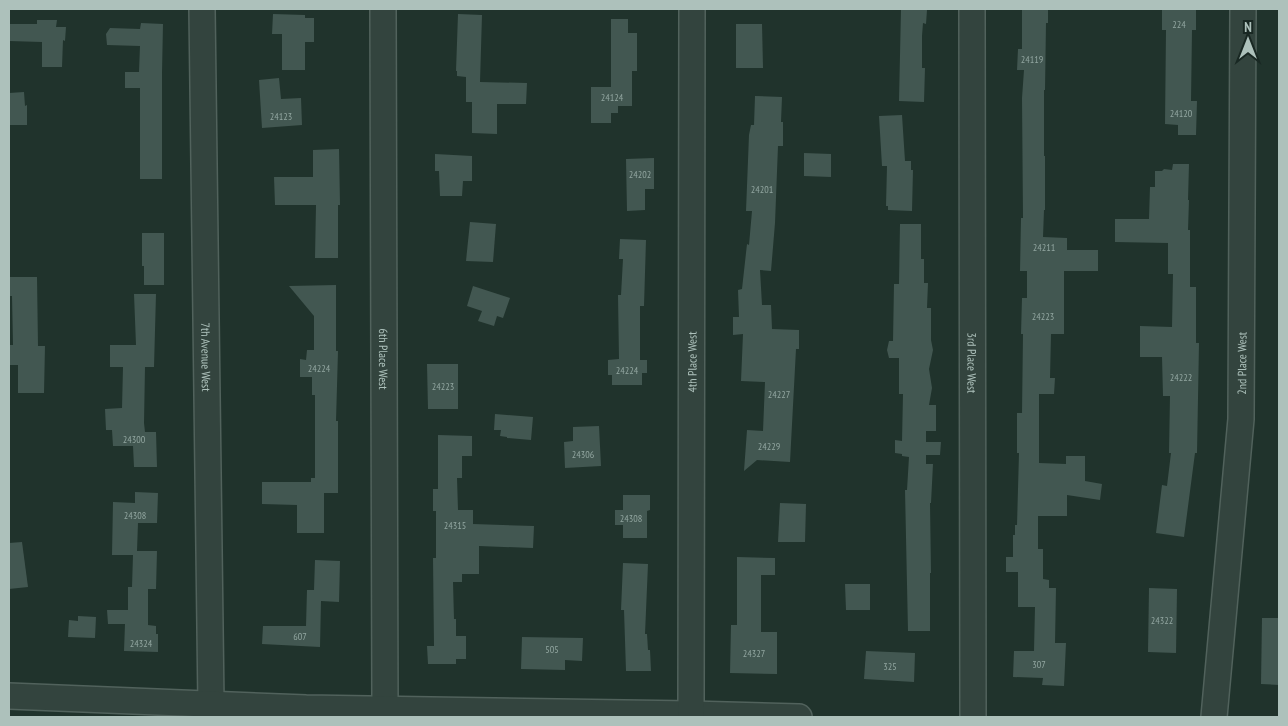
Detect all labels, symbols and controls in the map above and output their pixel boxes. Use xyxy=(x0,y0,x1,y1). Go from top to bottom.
north arrow xyxy=(1223,15,1273,65)
house number: 224 xyxy=(1172,18,1186,31)
text: N xyxy=(1244,18,1252,36)
house number: 24119 xyxy=(1021,53,1043,66)
house number: 24124 xyxy=(601,91,624,104)
house number: 24120 xyxy=(1170,107,1193,120)
house number: 24123 xyxy=(270,110,292,123)
house number: 24202 xyxy=(629,168,651,181)
house number: 24201 xyxy=(751,183,773,196)
house number: 24211 xyxy=(1033,241,1055,254)
house number: 24223 xyxy=(1032,310,1054,323)
street label: 7th Avenue West xyxy=(199,322,214,392)
street label: 6th Place West xyxy=(376,328,392,390)
street label: 4th Place West xyxy=(684,331,699,392)
street label: 2nd Place West xyxy=(1234,331,1249,395)
street label: 3rd Place West xyxy=(965,333,980,394)
house number: 24224 xyxy=(308,362,331,375)
house number: 24224 xyxy=(616,364,639,377)
house number: 24222 xyxy=(1170,371,1192,384)
house number: 24223 xyxy=(432,380,454,393)
house number: 24227 xyxy=(768,388,790,401)
house number: 24300 xyxy=(123,433,146,446)
house number: 24229 xyxy=(758,440,780,453)
house number: 24306 xyxy=(572,448,595,461)
house number: 24308 xyxy=(124,509,146,522)
house number: 24308 xyxy=(620,512,642,525)
house number: 24315 xyxy=(444,519,466,532)
house number: 24322 xyxy=(1151,614,1173,627)
house number: 607 xyxy=(293,630,307,643)
house number: 24324 xyxy=(130,637,153,650)
house number: 505 xyxy=(545,643,559,656)
house number: 24327 xyxy=(743,647,765,660)
house number: 307 xyxy=(1032,658,1046,671)
house number: 325 xyxy=(883,660,897,673)

